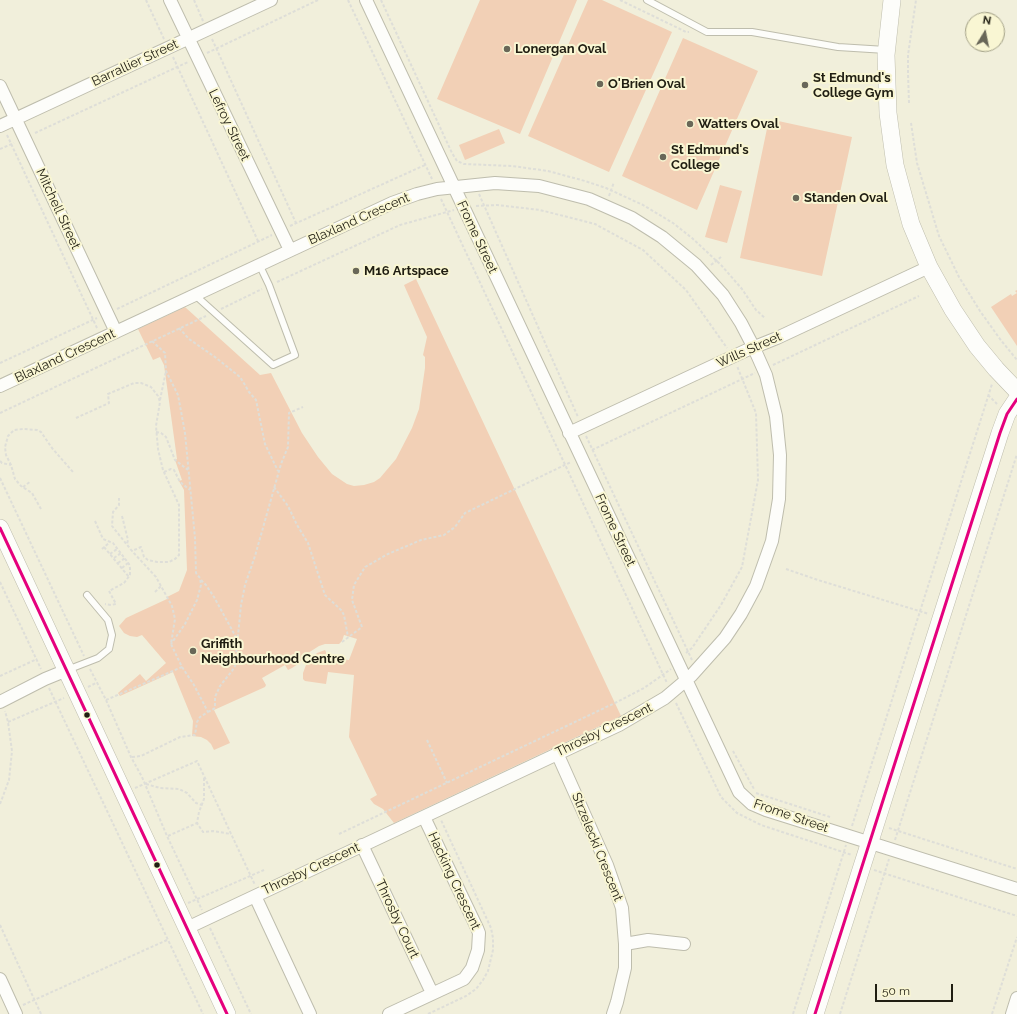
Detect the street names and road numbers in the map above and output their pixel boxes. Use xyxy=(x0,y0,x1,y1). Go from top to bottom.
street label: Barrallier Street xyxy=(89,36,181,90)
street label: Lefroy Street xyxy=(205,87,253,163)
street label: Mitchell Street xyxy=(32,166,84,252)
street label: Blaxland Crescent xyxy=(306,190,412,248)
street label: Frome Street xyxy=(453,198,501,276)
street label: Blaxland Crescent xyxy=(12,326,118,386)
street label: Wills Street xyxy=(714,329,784,371)
street label: Frome Street xyxy=(591,491,639,569)
street label: Throsby Crescent xyxy=(553,700,655,760)
street label: Strzelecki Crescent xyxy=(568,790,626,904)
street label: Frome Street xyxy=(751,796,831,836)
street label: Hacking Crescent xyxy=(424,830,484,932)
street label: Throsby Crescent xyxy=(260,840,362,898)
street label: Throsby Court xyxy=(372,877,422,961)

